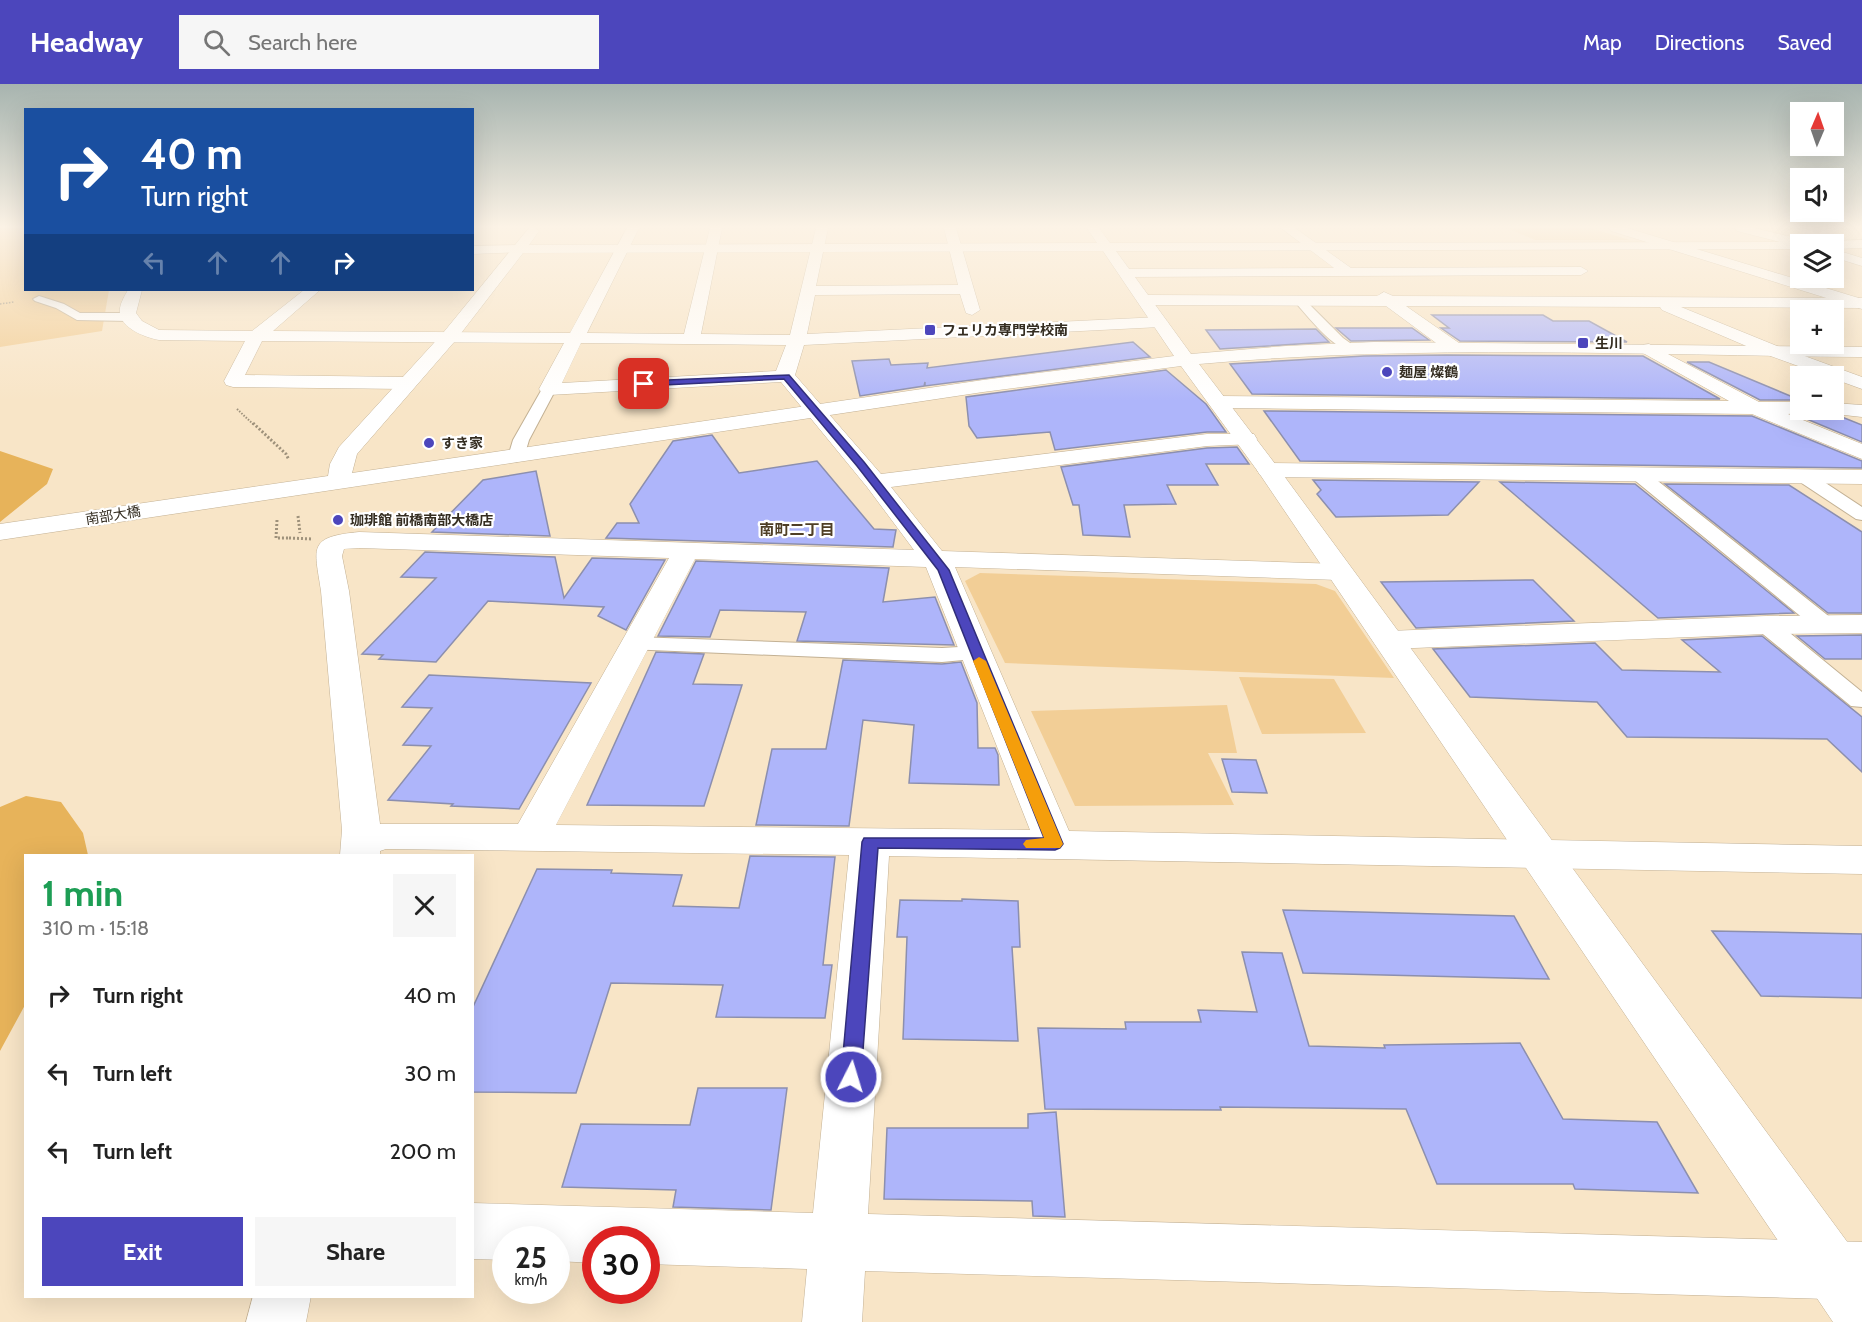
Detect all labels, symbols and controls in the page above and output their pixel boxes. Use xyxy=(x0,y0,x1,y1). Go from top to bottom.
search box xyxy=(179,15,599,69)
text: Headway xyxy=(30,25,143,59)
icon: search xyxy=(200,26,233,59)
text: Search here xyxy=(248,29,357,56)
text: Map xyxy=(1583,30,1622,55)
text: Directions xyxy=(1655,30,1744,55)
text: Saved xyxy=(1777,30,1832,55)
north arrow xyxy=(1790,102,1844,156)
map controls xyxy=(1790,102,1844,420)
text: 40 m xyxy=(141,128,243,180)
icon: right xyxy=(42,132,120,210)
button: sound xyxy=(1790,168,1844,222)
text: Turn right xyxy=(141,180,248,213)
button: layers xyxy=(1790,234,1844,288)
icon: left xyxy=(138,246,171,279)
icon: ahead xyxy=(201,246,234,279)
icon: ahead xyxy=(264,246,297,279)
icon: right xyxy=(327,246,360,279)
button: + xyxy=(1790,300,1844,354)
place label: フェリカ専門学校南 xyxy=(942,321,1068,339)
marker: フェリカ専門学校南 xyxy=(923,323,937,337)
place label: 生川 xyxy=(1595,334,1623,352)
marker: 生川 xyxy=(1576,336,1590,350)
pin xyxy=(618,358,669,409)
place label: 麺屋 燦鶴 xyxy=(1399,363,1458,381)
marker: 麺屋 燦鶴 xyxy=(1380,365,1394,379)
button: − xyxy=(1790,366,1844,420)
icon: arrive xyxy=(627,367,660,400)
place label: すき家 xyxy=(441,434,483,452)
marker: すき家 xyxy=(422,436,436,450)
street label: 南部大橋 xyxy=(84,502,142,528)
place label: 珈琲館 前橋南部大橋店 xyxy=(350,511,493,529)
marker: 珈琲館 前橋南部大橋店 xyxy=(331,513,345,527)
district label: 南町二丁目 xyxy=(759,521,835,539)
text: 1 min xyxy=(42,871,123,915)
button: close xyxy=(393,874,456,937)
text: 310 m · 15:18 xyxy=(42,916,149,940)
icon: right xyxy=(42,979,75,1012)
text: Turn right xyxy=(93,982,183,1009)
text: 40 m xyxy=(404,982,456,1009)
position arrow xyxy=(819,1045,883,1109)
icon: left xyxy=(42,1057,75,1090)
text: Turn left xyxy=(93,1060,172,1087)
text: 30 m xyxy=(404,1060,456,1087)
icon: left xyxy=(42,1135,75,1168)
text: Turn left xyxy=(93,1138,172,1165)
text: 200 m xyxy=(390,1138,456,1165)
button: Exit xyxy=(42,1217,243,1286)
button: Share xyxy=(255,1217,456,1286)
speed limit sign: 30 xyxy=(582,1226,660,1304)
text: 25 xyxy=(515,1239,547,1276)
text: km/h xyxy=(515,1271,547,1289)

